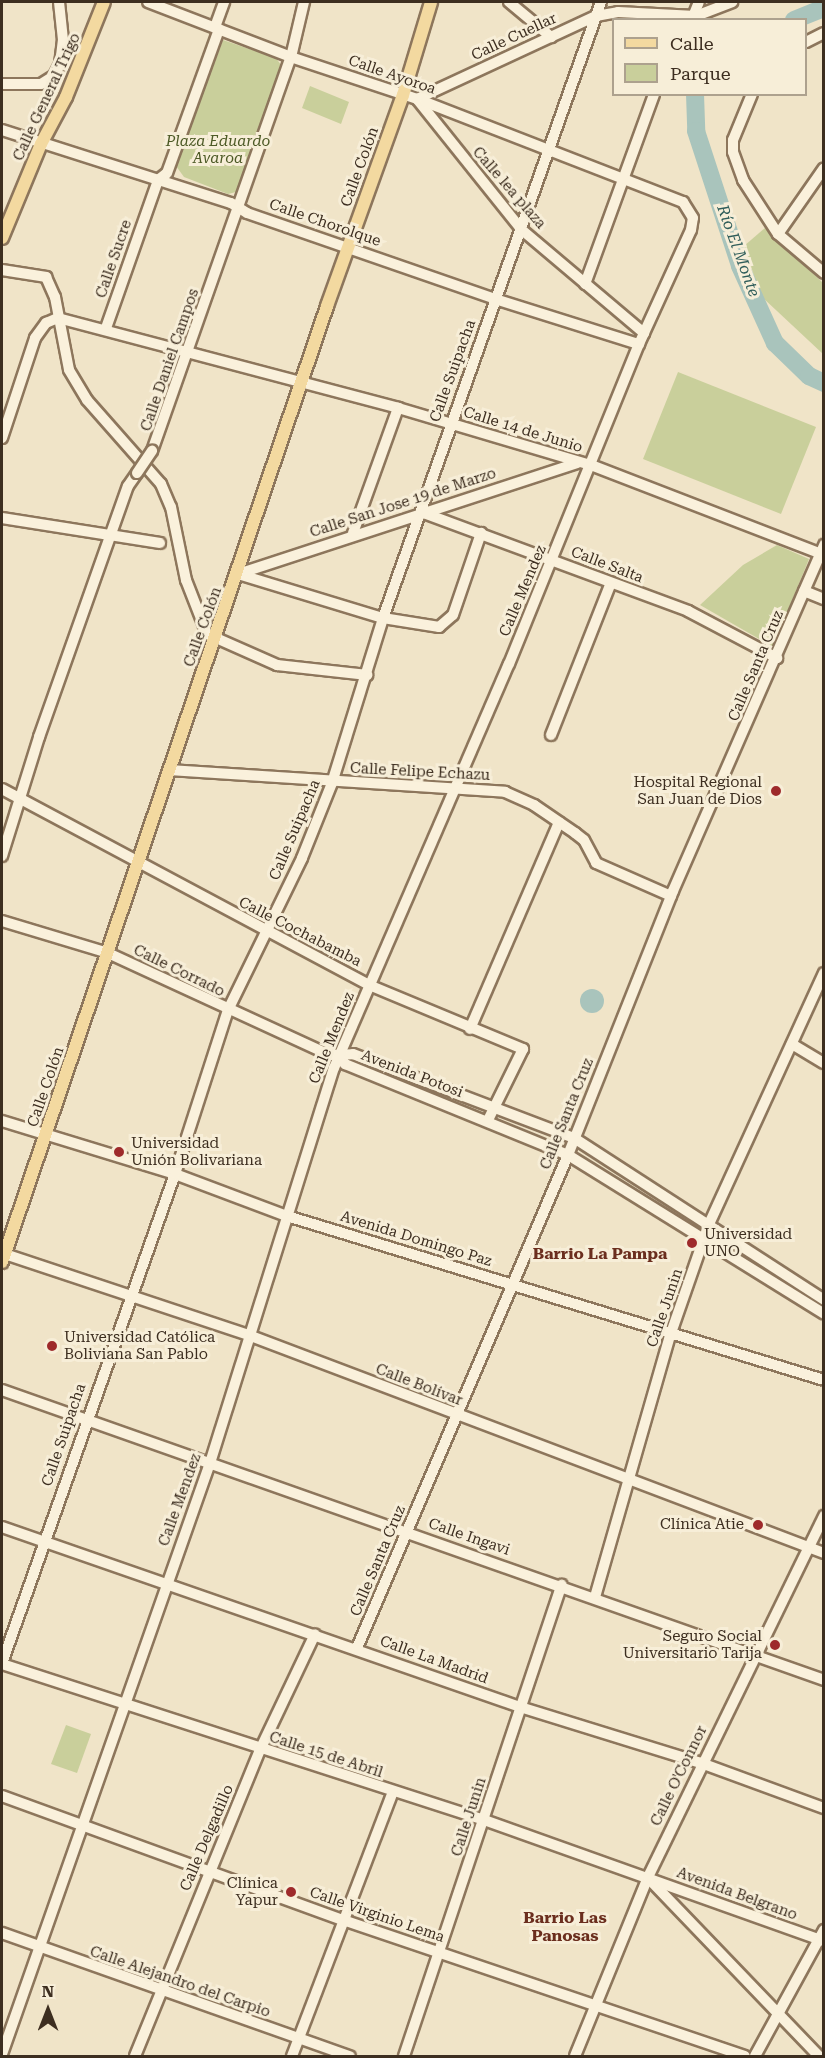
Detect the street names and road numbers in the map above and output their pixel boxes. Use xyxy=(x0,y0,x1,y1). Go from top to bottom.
street label: Calle Cuellar xyxy=(468,9,560,65)
street label: Calle General Trigo xyxy=(9,30,85,164)
street label: Calle Ayoroa xyxy=(346,52,438,98)
street label: Calle Colón xyxy=(337,125,383,209)
street label: Calle lea plaza xyxy=(469,143,549,233)
street label: Calle Chorolque xyxy=(267,195,383,251)
street label: Calle Sucre xyxy=(92,218,136,300)
street label: Calle Daniel Campos xyxy=(137,286,203,434)
street label: Calle Suipacha xyxy=(426,317,480,425)
street label: Calle 14 de Junio xyxy=(461,403,585,457)
street label: Calle San Jose 19 de Marzo xyxy=(308,464,498,542)
street label: Calle Mendez xyxy=(496,543,550,639)
street label: Calle Salta xyxy=(568,543,646,587)
street label: Calle Colón xyxy=(180,585,226,669)
street label: Calle Santa Cruz xyxy=(725,608,787,724)
street label: Calle Felipe Echazu xyxy=(350,759,490,785)
street label: Calle Suipacha xyxy=(266,777,324,883)
street label: Calle Cochabamba xyxy=(236,893,364,971)
street label: Calle Corrado xyxy=(130,941,228,1001)
street label: Calle Mendez xyxy=(305,990,359,1086)
street label: Calle Colón xyxy=(24,1044,68,1130)
street label: Avenida Potosi xyxy=(358,1046,466,1102)
street label: Calle Santa Cruz xyxy=(537,1056,597,1172)
street label: Avenida Domingo Paz xyxy=(338,1207,494,1271)
street label: Calle Junin xyxy=(643,1266,687,1350)
street label: Calle Bolívar xyxy=(373,1360,465,1410)
street label: Calle Suipacha xyxy=(38,1381,90,1489)
street label: Calle Mendez xyxy=(155,1451,205,1549)
street label: Calle Santa Cruz xyxy=(347,1503,409,1619)
street label: Calle Ingavi xyxy=(426,1515,512,1559)
street label: Calle La Madrid xyxy=(377,1632,491,1688)
street label: Calle O'Connor xyxy=(647,1723,711,1829)
street label: Calle 15 de Abril xyxy=(267,1728,385,1782)
street label: Calle Junin xyxy=(448,1775,490,1859)
street label: Calle Delgadillo xyxy=(176,1782,238,1894)
street label: Avenida Belgrano xyxy=(674,1864,800,1924)
street label: Calle Virginio Lema xyxy=(307,1883,447,1947)
street label: Calle Alejandro del Carpio xyxy=(87,1943,273,2021)

